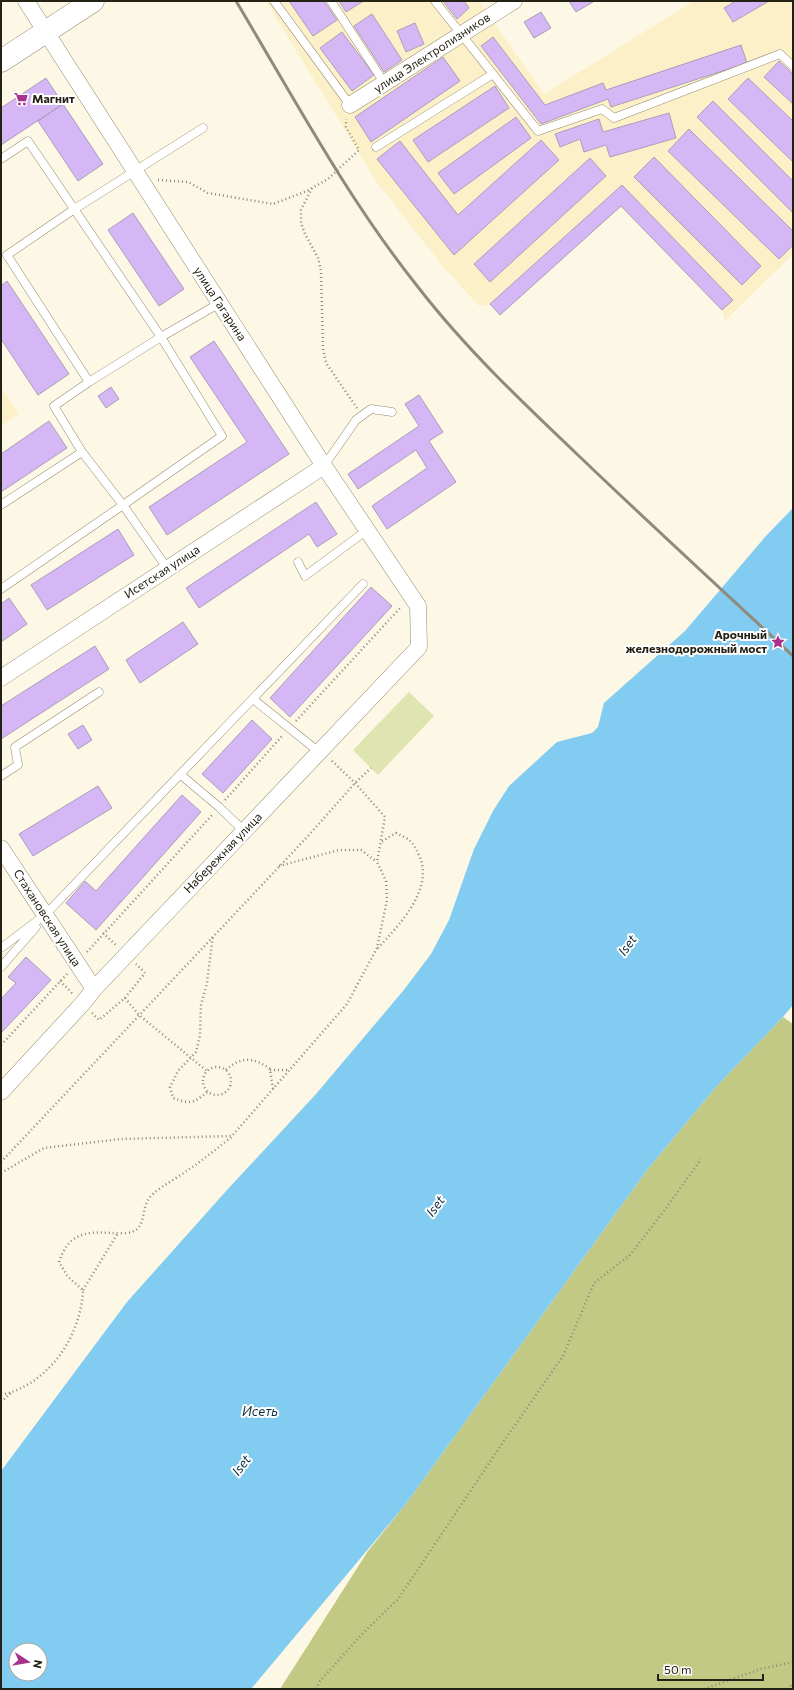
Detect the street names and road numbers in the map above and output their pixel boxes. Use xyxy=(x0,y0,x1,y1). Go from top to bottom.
street label: улица Электролизников xyxy=(371,9,492,95)
street label: улица Гагарина xyxy=(192,264,250,343)
street label: Исетская улица xyxy=(121,542,202,601)
street label: Набережная улица xyxy=(180,809,264,895)
street label: Стахановская улица xyxy=(11,866,84,969)

